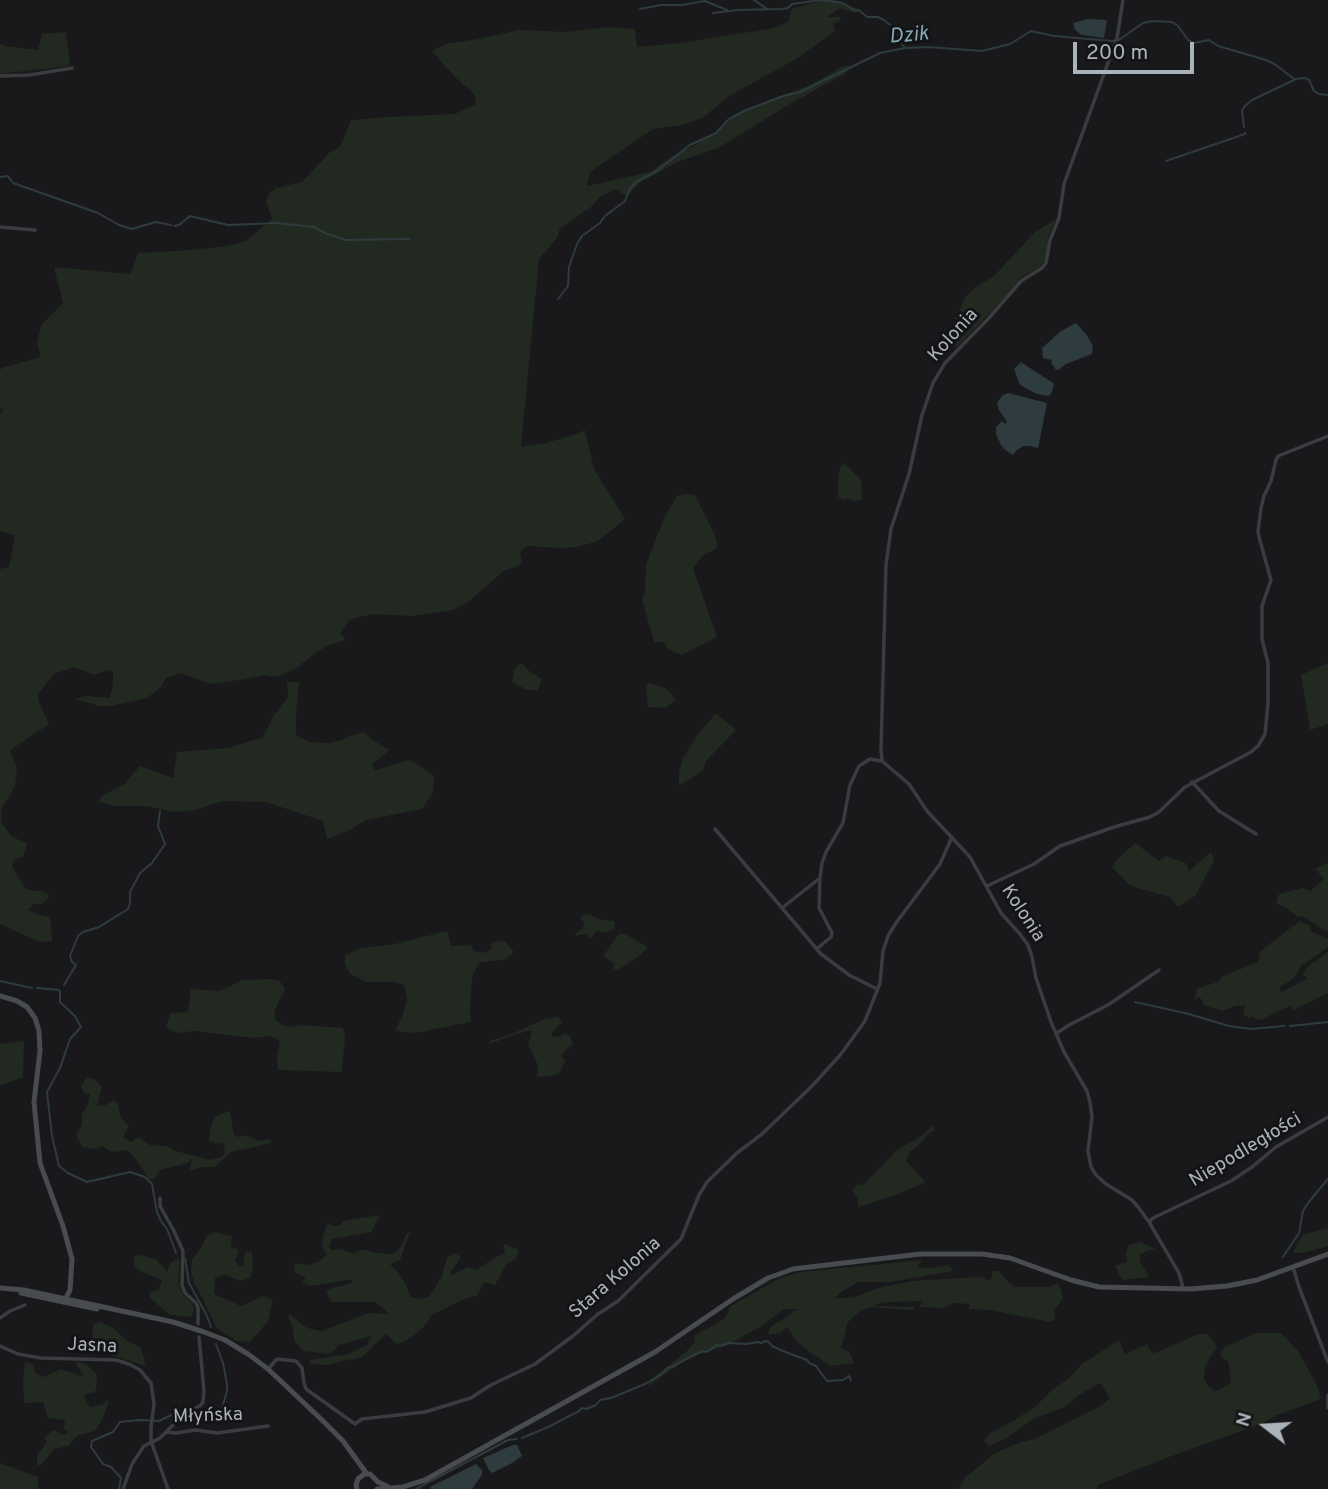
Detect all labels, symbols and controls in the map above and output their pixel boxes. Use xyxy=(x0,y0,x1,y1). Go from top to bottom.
water label: Dzik xyxy=(888,23,930,51)
scale bar xyxy=(1076,28,1197,72)
text: 200 m xyxy=(1086,40,1148,67)
street label: Kolonia xyxy=(924,305,984,367)
street label: Kolonia xyxy=(995,881,1049,947)
street label: Niepodległości xyxy=(1186,1109,1306,1193)
street label: Stara Kolonia xyxy=(566,1233,666,1325)
street label: Jasna xyxy=(66,1334,118,1360)
north arrow xyxy=(1230,1391,1300,1461)
street label: Młyńska xyxy=(173,1404,243,1430)
text: N xyxy=(1231,1410,1258,1430)

